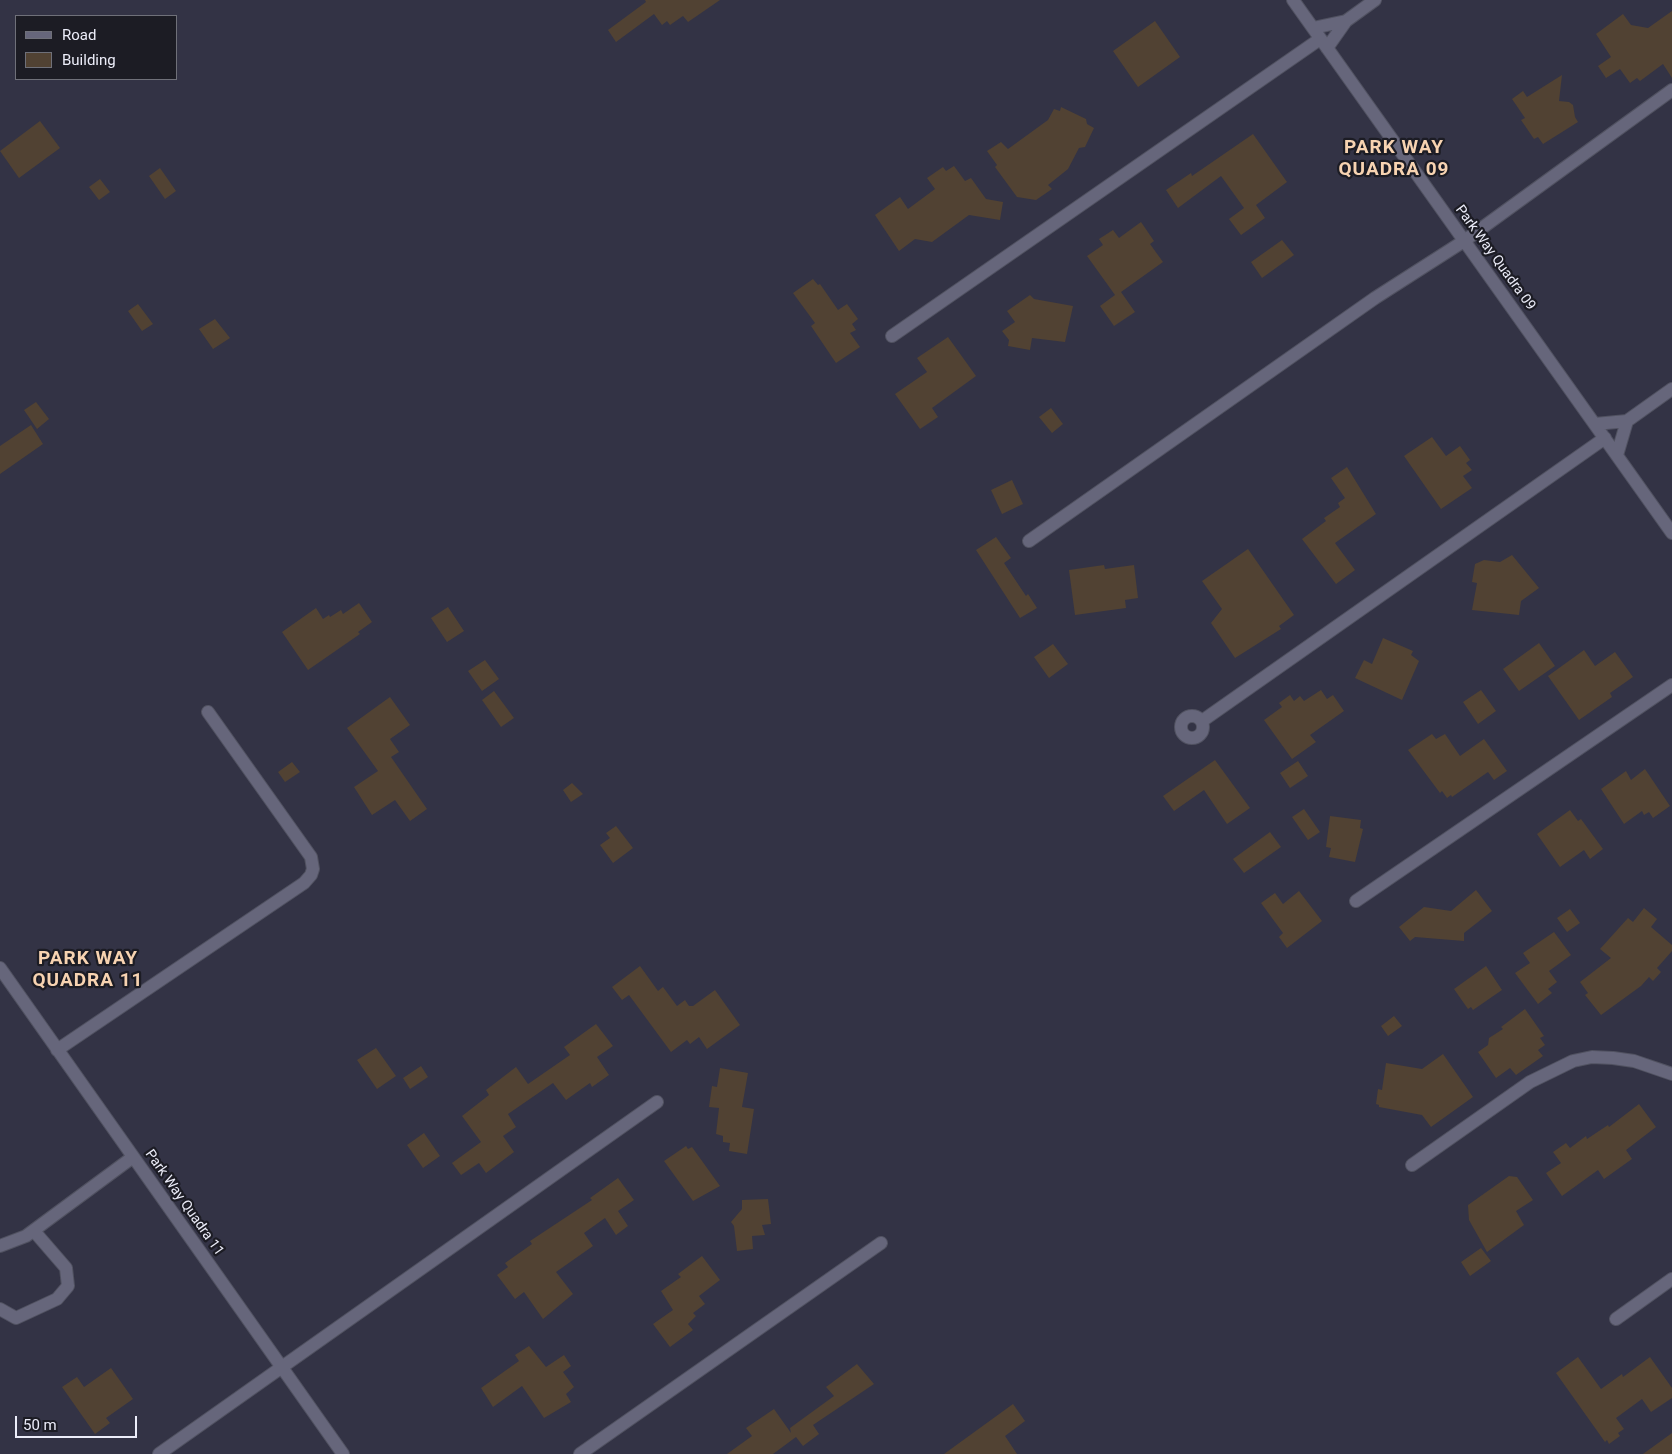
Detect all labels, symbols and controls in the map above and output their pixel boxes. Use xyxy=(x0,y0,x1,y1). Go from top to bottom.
legend xyxy=(15,15,178,80)
text: Road xyxy=(62,26,96,44)
text: Building xyxy=(62,51,116,69)
district label: PARK WAY QUADRA 09 xyxy=(1337,137,1451,181)
street label: Park Way Quadra 09 xyxy=(1451,202,1539,314)
district label: PARK WAY QUADRA 11 xyxy=(31,948,145,992)
street label: Park Way Quadra 11 xyxy=(141,1147,227,1259)
scale bar xyxy=(18,1406,140,1438)
text: 50 m xyxy=(23,1416,57,1434)

